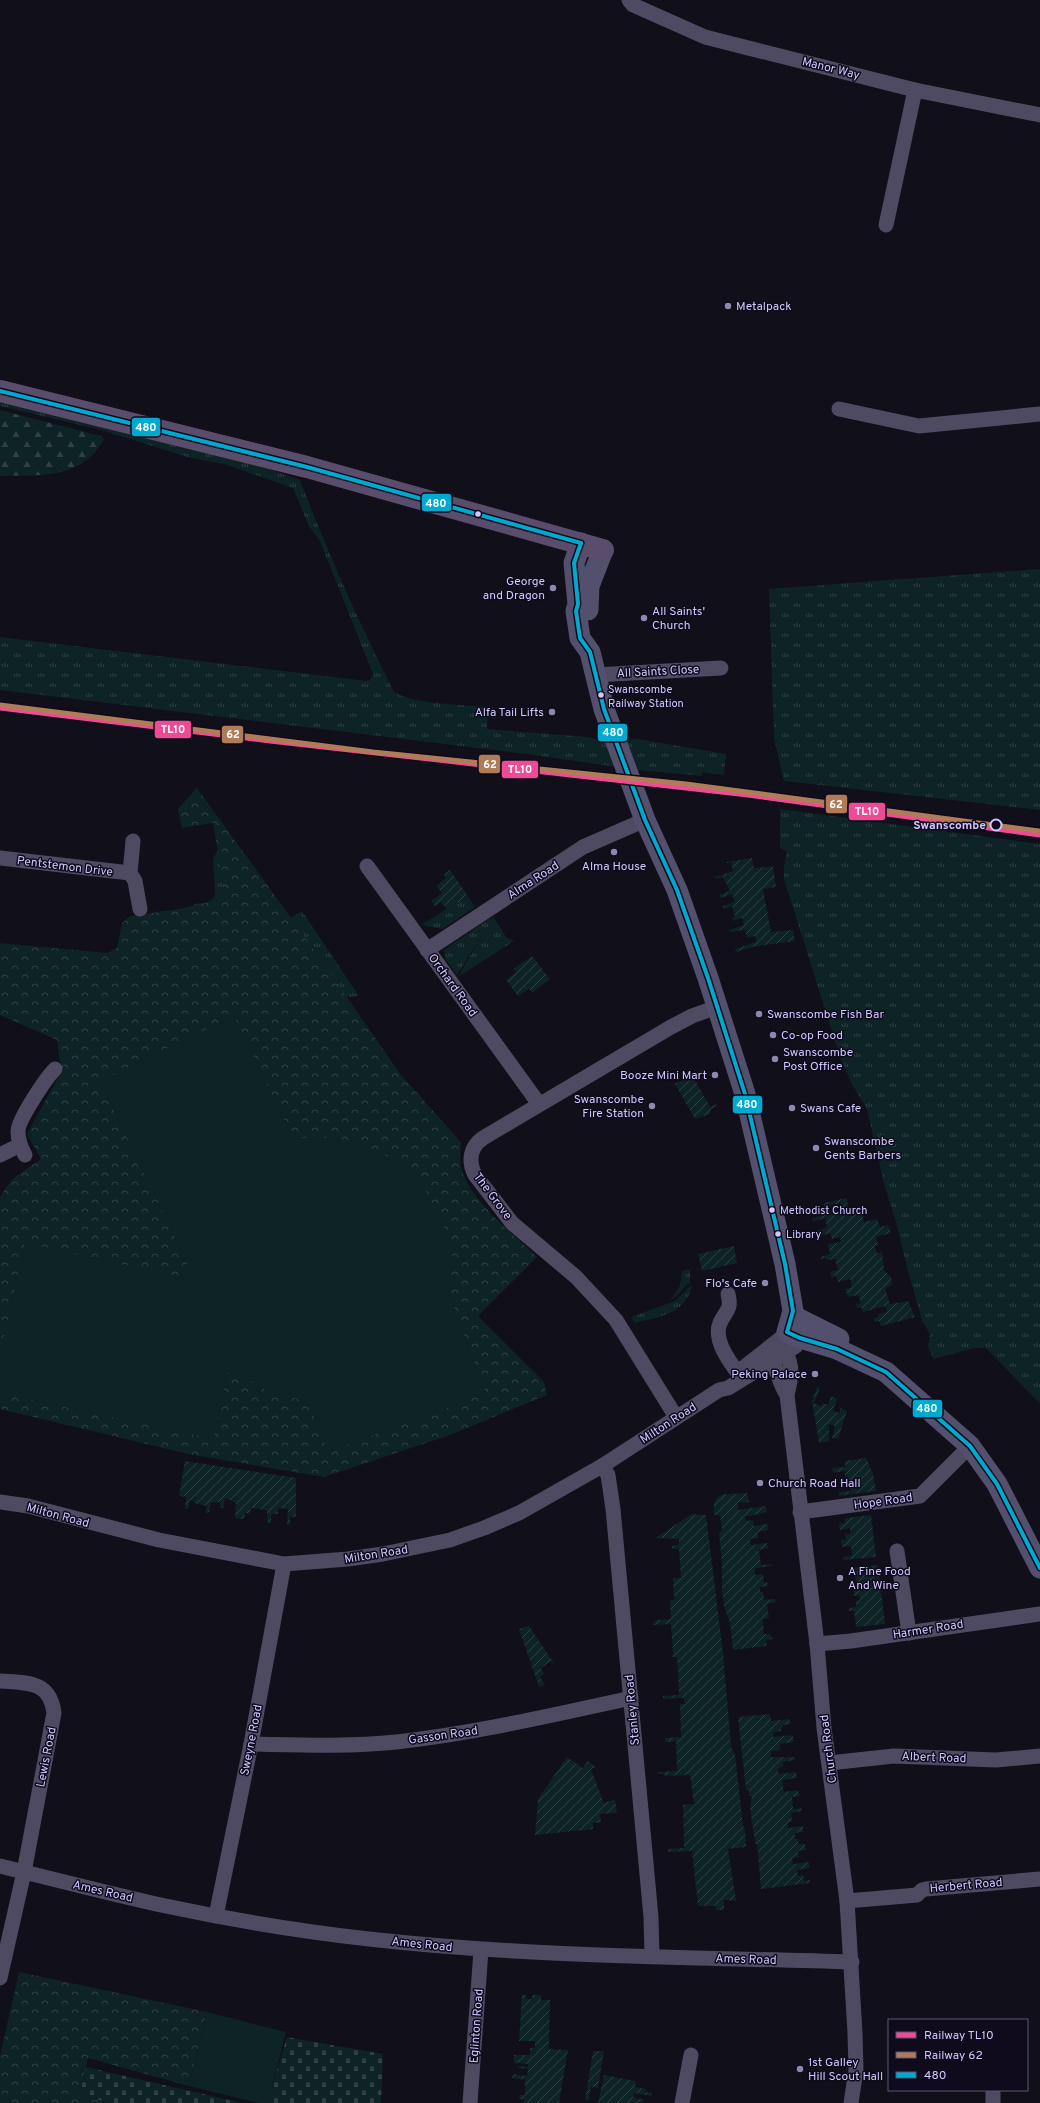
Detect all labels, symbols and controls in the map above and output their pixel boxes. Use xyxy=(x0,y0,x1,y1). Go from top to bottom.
street label: Manor Way xyxy=(800,54,861,84)
place label: Metalpack xyxy=(736,299,792,315)
marker: Metalpack xyxy=(723,301,733,311)
line badge: 480 xyxy=(131,417,161,437)
text: 480 xyxy=(135,421,157,435)
line badge: 480 xyxy=(421,493,452,512)
text: 480 xyxy=(425,497,447,511)
unlabelled marker xyxy=(473,509,483,519)
place label: George and Dragon xyxy=(483,574,545,604)
marker: George and Dragon xyxy=(548,583,558,593)
place label: All Saints' Church xyxy=(652,604,705,634)
marker: All Saints' Church xyxy=(639,613,649,623)
street label: All Saints Close xyxy=(616,662,700,682)
place label: Swanscombe Railway Station xyxy=(608,683,684,711)
marker: Swanscombe Railway Station xyxy=(596,690,606,700)
place label: Alfa Tail Lifts xyxy=(475,705,544,721)
marker: Alfa Tail Lifts xyxy=(547,707,557,717)
line badge: TL10 xyxy=(154,720,192,739)
text: TL10 xyxy=(161,723,185,737)
line badge: 480 xyxy=(597,723,628,742)
line badge: 62 xyxy=(221,725,244,744)
text: 480 xyxy=(602,726,624,740)
text: 62 xyxy=(226,728,240,742)
line badge: 62 xyxy=(478,754,501,774)
text: 62 xyxy=(483,758,497,772)
line badge: TL10 xyxy=(501,760,539,779)
text: TL10 xyxy=(508,763,532,777)
line badge: 62 xyxy=(825,794,848,814)
text: 62 xyxy=(829,798,843,812)
line badge: TL10 xyxy=(848,802,886,821)
text: TL10 xyxy=(855,805,879,819)
place label: Swanscombe xyxy=(913,818,986,834)
marker: Swanscombe xyxy=(989,818,1003,832)
marker: Alma House xyxy=(609,847,619,857)
street label: Pentstemon Drive xyxy=(16,853,114,881)
street label: Alma Road xyxy=(505,858,562,903)
place label: Alma House xyxy=(582,859,646,875)
street label: Orchard Road xyxy=(424,951,480,1020)
place label: Swanscombe Fish Bar xyxy=(767,1007,885,1023)
marker: Swanscombe Fish Bar xyxy=(754,1009,764,1019)
place label: Co-op Food xyxy=(781,1028,843,1044)
marker: Co-op Food xyxy=(768,1030,778,1040)
place label: Swanscombe Post Office xyxy=(783,1045,853,1075)
marker: Swanscombe Post Office xyxy=(770,1054,780,1064)
place label: Booze Mini Mart xyxy=(620,1068,707,1084)
marker: Booze Mini Mart xyxy=(710,1070,720,1080)
place label: Swanscombe Fire Station xyxy=(574,1092,644,1122)
line badge: 480 xyxy=(732,1095,763,1114)
text: 480 xyxy=(736,1098,758,1112)
marker: Swanscombe Fire Station xyxy=(647,1101,657,1111)
place label: Swans Cafe xyxy=(800,1101,861,1117)
marker: Swans Cafe xyxy=(787,1103,797,1113)
place label: Swanscombe Gents Barbers xyxy=(824,1134,901,1164)
marker: Swanscombe Gents Barbers xyxy=(811,1143,821,1153)
street label: The Grove xyxy=(469,1170,515,1223)
place label: Methodist Church xyxy=(780,1204,867,1218)
marker: Methodist Church xyxy=(767,1205,777,1215)
place label: Library xyxy=(786,1228,821,1242)
marker: Library xyxy=(773,1229,783,1239)
place label: Flo's Cafe xyxy=(705,1276,757,1292)
marker: Flo's Cafe xyxy=(760,1278,770,1288)
place label: Peking Palace xyxy=(731,1367,807,1383)
marker: Peking Palace xyxy=(810,1369,820,1379)
line badge: 480 xyxy=(912,1399,943,1418)
street label: Milton Road xyxy=(637,1400,700,1448)
text: 480 xyxy=(916,1402,938,1416)
place label: Church Road Hall xyxy=(768,1476,861,1492)
marker: Church Road Hall xyxy=(755,1478,765,1488)
street label: Hope Road xyxy=(853,1490,914,1514)
street label: Milton Road xyxy=(25,1500,91,1532)
street label: Milton Road xyxy=(343,1542,409,1568)
place label: A Fine Food And Wine xyxy=(848,1564,911,1594)
marker: A Fine Food And Wine xyxy=(835,1573,845,1583)
street label: Harmer Road xyxy=(892,1617,965,1643)
street label: Stanley Road xyxy=(622,1674,644,1746)
street label: Sweyne Road xyxy=(237,1703,267,1777)
street label: Church Road xyxy=(817,1714,841,1784)
street label: Gasson Road xyxy=(408,1723,479,1749)
street label: Lewis Road xyxy=(33,1726,61,1789)
street label: Albert Road xyxy=(901,1749,967,1767)
street label: Herbert Road xyxy=(929,1875,1003,1897)
street label: Ames Road xyxy=(71,1877,134,1907)
street label: Ames Road xyxy=(391,1934,453,1956)
street label: Ames Road xyxy=(715,1951,777,1969)
street label: Eglinton Road xyxy=(466,1988,488,2064)
legend xyxy=(888,2019,1028,2091)
text: Railway TL10 xyxy=(924,2028,994,2044)
text: Railway 62 xyxy=(924,2048,983,2064)
place label: 1st Galley Hill Scout Hall xyxy=(808,2055,883,2085)
marker: 1st Galley Hill Scout Hall xyxy=(795,2064,805,2074)
text: 480 xyxy=(924,2068,946,2084)

